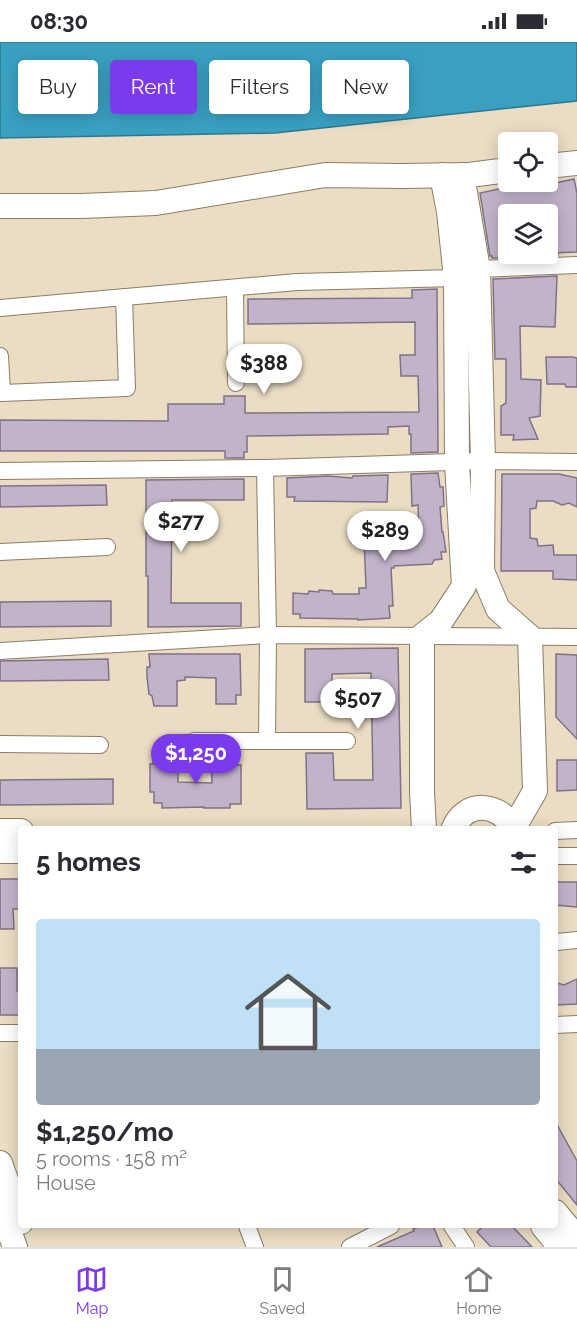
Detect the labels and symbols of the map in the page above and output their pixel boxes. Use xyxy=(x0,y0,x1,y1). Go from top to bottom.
pin: $388 xyxy=(228,344,300,395)
pin: $277 xyxy=(145,502,217,553)
pin: $289 xyxy=(349,511,421,562)
pin: $507 xyxy=(322,679,394,730)
pin: $1,250 xyxy=(147,734,245,785)

